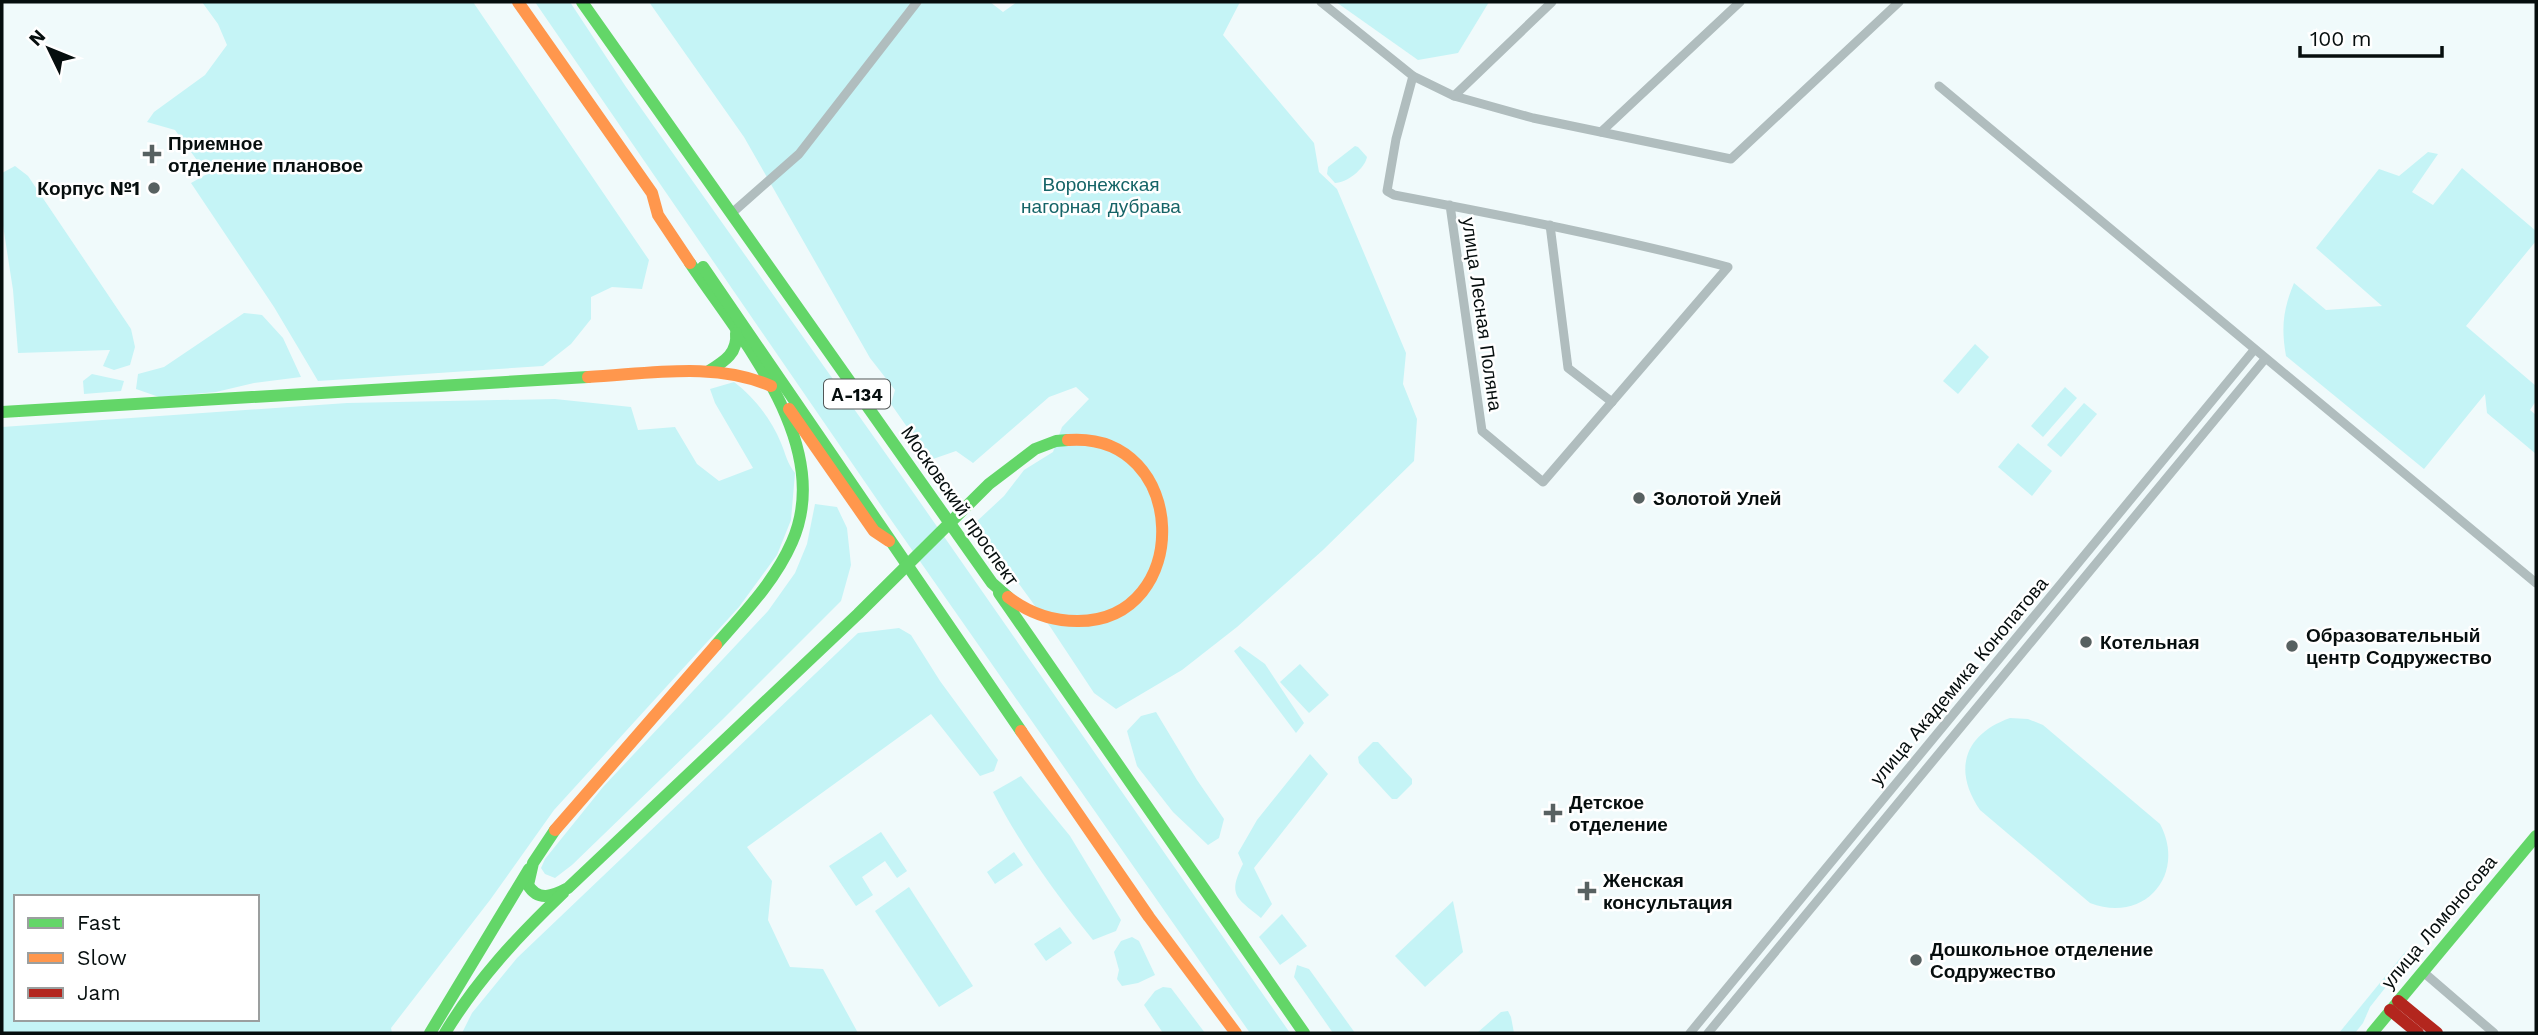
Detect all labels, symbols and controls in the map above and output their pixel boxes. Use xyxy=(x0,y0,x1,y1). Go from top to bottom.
north arrow xyxy=(14,14,84,84)
scale bar xyxy=(2300,14,2442,58)
text: N xyxy=(24,25,50,51)
text: 100 m xyxy=(2310,26,2372,51)
place label: Приемное отделение плановое xyxy=(168,132,363,177)
marker: Приемное отделение плановое xyxy=(142,144,162,164)
park label: Воронежская нагорная дубрава xyxy=(1021,173,1181,218)
place label: Корпус №1 xyxy=(37,177,140,200)
marker: Корпус №1 xyxy=(146,180,162,196)
street label: улица Лесная Поляна xyxy=(1457,216,1507,413)
road number: А-134 xyxy=(824,380,890,408)
street label: Московский проспект xyxy=(896,422,1024,590)
place label: Золотой Улей xyxy=(1653,487,1781,510)
marker: Золотой Улей xyxy=(1631,490,1647,506)
street label: улица Академика Конопатова xyxy=(1865,572,2053,790)
place label: Образовательный центр Содружество xyxy=(2306,624,2492,669)
place label: Котельная xyxy=(2100,631,2199,654)
marker: Котельная xyxy=(2078,634,2094,650)
marker: Образовательный центр Содружество xyxy=(2284,638,2300,654)
place label: Детское отделение xyxy=(1569,791,1668,836)
marker: Детское отделение xyxy=(1543,803,1563,823)
street label: улица Ломоносова xyxy=(2376,850,2502,993)
place label: Женская консультация xyxy=(1602,869,1733,914)
marker: Женская консультация xyxy=(1577,881,1597,901)
legend xyxy=(14,895,259,1021)
text: Fast xyxy=(77,910,121,935)
place label: Дошкольное отделение Содружество xyxy=(1930,938,2153,983)
text: Slow xyxy=(77,945,127,970)
marker: Дошкольное отделение Содружество xyxy=(1908,952,1924,968)
text: Jam xyxy=(77,980,120,1005)

